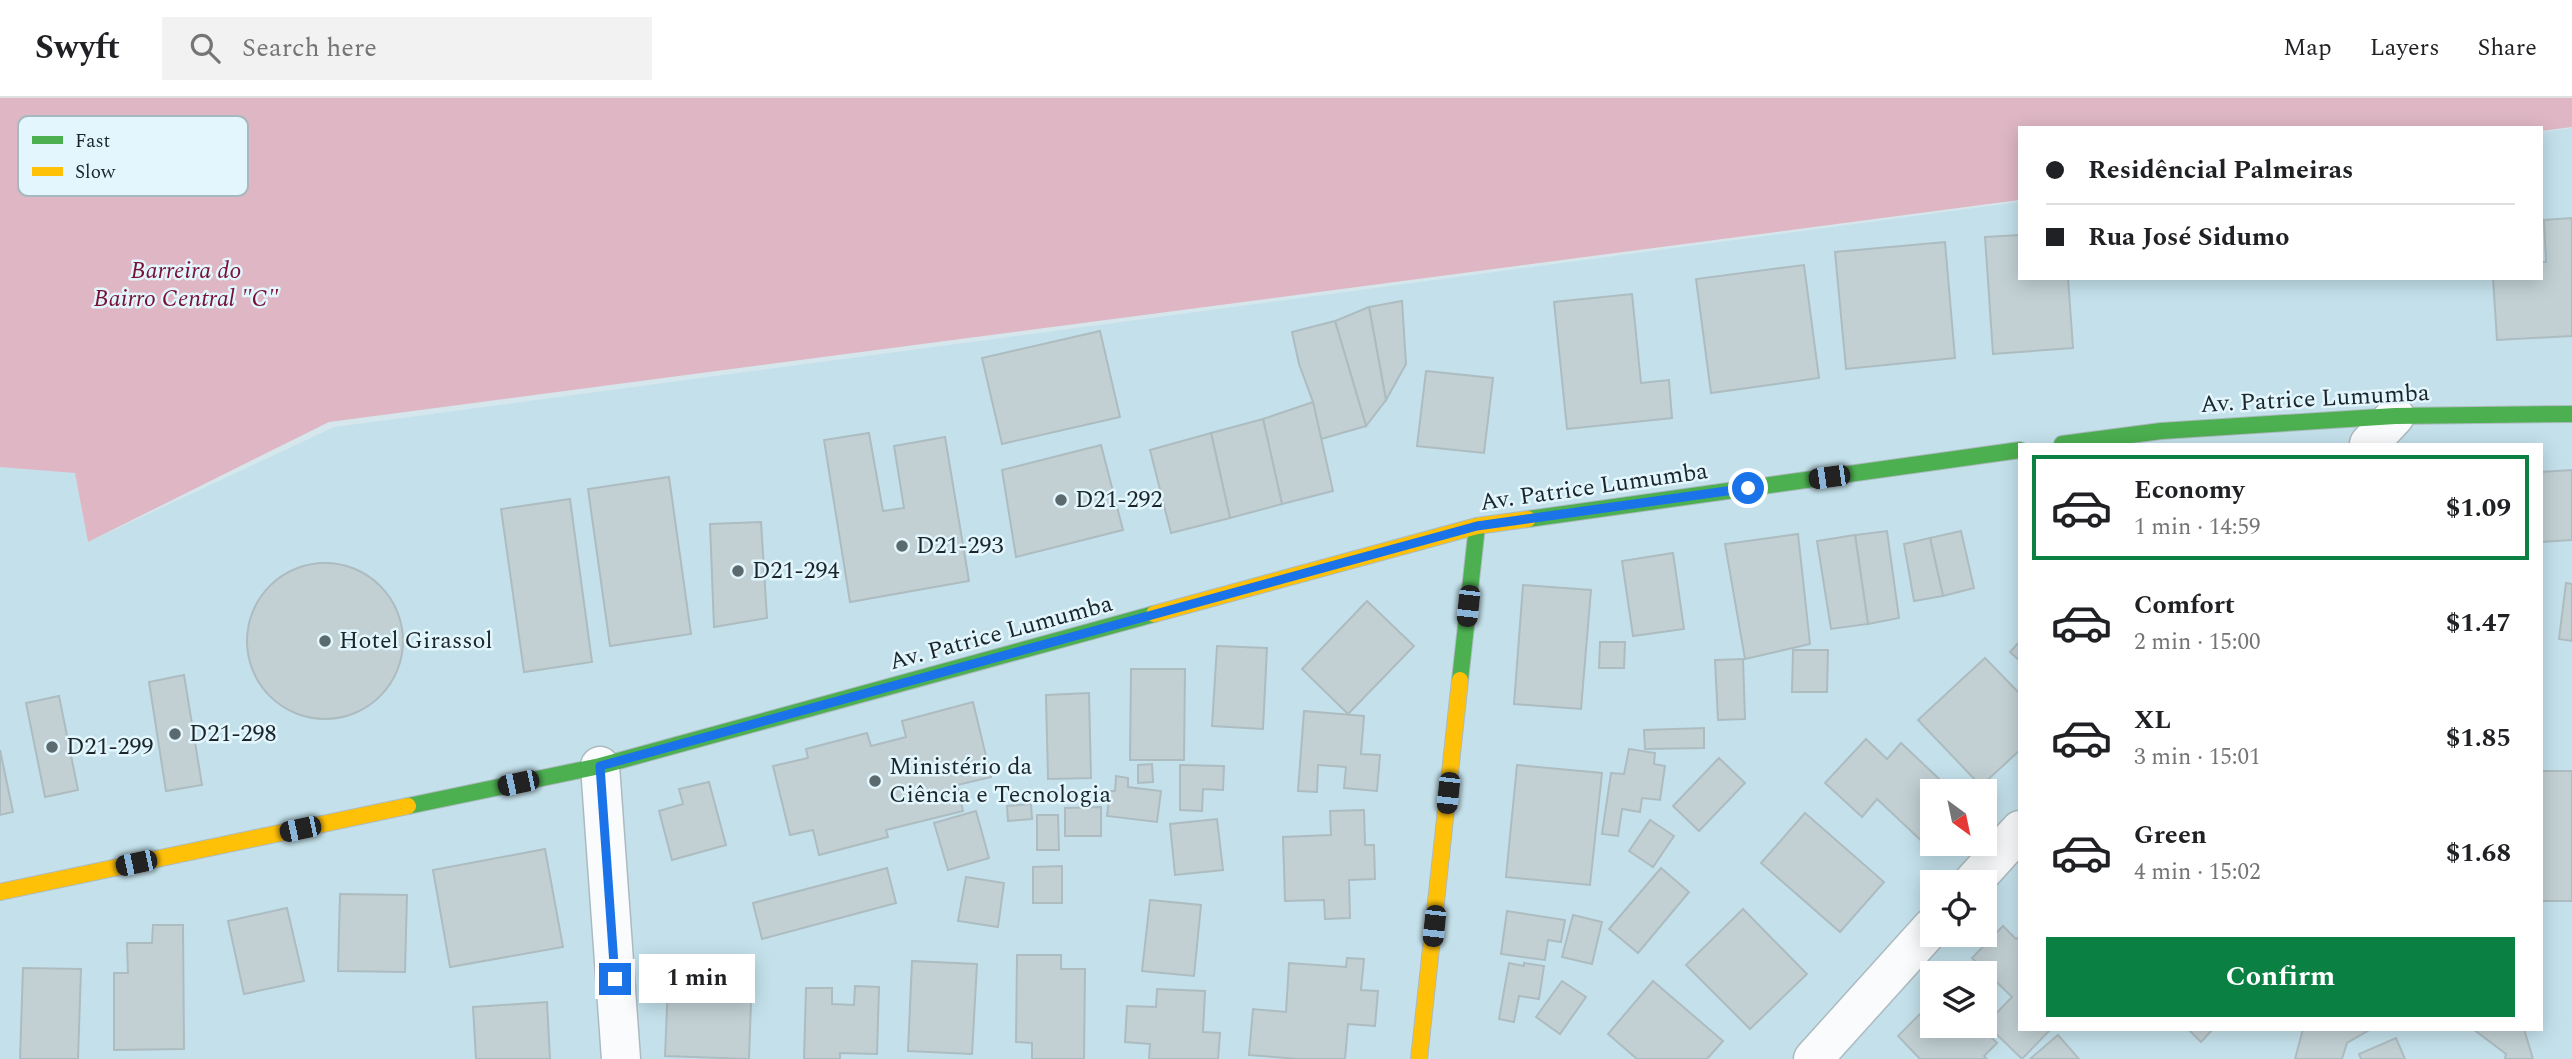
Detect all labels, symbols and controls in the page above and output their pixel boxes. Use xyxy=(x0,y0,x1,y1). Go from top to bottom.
search box xyxy=(162,17,652,80)
text: Swyft xyxy=(35,23,120,73)
text: Search here xyxy=(242,28,377,68)
icon: search xyxy=(186,29,224,67)
text: Map xyxy=(2283,30,2332,66)
text: Layers xyxy=(2370,30,2440,66)
text: Share xyxy=(2478,30,2537,66)
legend xyxy=(18,116,248,196)
text: Fast xyxy=(75,127,111,156)
text: Residêncial Palmeiras xyxy=(2088,150,2353,190)
text: Slow xyxy=(75,158,116,187)
text: Rua José Sidumo xyxy=(2088,217,2290,257)
park label: Barreira do Bairro Central "C" xyxy=(94,253,279,317)
street label: Av. Patrice Lumumba xyxy=(2199,375,2431,423)
street label: Av. Patrice Lumumba xyxy=(1478,453,1711,521)
car xyxy=(1807,464,1852,490)
text: Economy xyxy=(2134,470,2244,510)
route start xyxy=(1732,472,1764,504)
icon: car xyxy=(2050,476,2113,539)
place label: D21-292 xyxy=(1075,482,1163,518)
text: $1.09 xyxy=(2446,488,2511,528)
marker: D21-292 xyxy=(1053,492,1069,508)
text: 1 min · 14:59 xyxy=(2134,510,2261,545)
place label: D21-293 xyxy=(916,528,1004,564)
marker: D21-293 xyxy=(894,538,910,554)
place label: D21-294 xyxy=(752,553,840,589)
marker: D21-294 xyxy=(730,563,746,579)
car xyxy=(1456,584,1481,628)
text: Comfort xyxy=(2134,585,2235,625)
street label: Av. Patrice Lumumba xyxy=(885,586,1117,680)
icon: car xyxy=(2050,591,2113,654)
text: $1.47 xyxy=(2446,603,2511,643)
place label: Hotel Girassol xyxy=(339,623,493,659)
text: 2 min · 15:00 xyxy=(2134,625,2261,660)
marker: Hotel Girassol xyxy=(317,633,333,649)
text: XL xyxy=(2134,700,2171,740)
icon: car xyxy=(2050,706,2113,769)
place label: D21-298 xyxy=(189,716,277,752)
text: $1.85 xyxy=(2446,718,2511,758)
marker: D21-298 xyxy=(167,726,183,742)
place label: D21-299 xyxy=(66,729,154,765)
marker: D21-299 xyxy=(44,739,60,755)
text: 3 min · 15:01 xyxy=(2134,740,2261,775)
place label: Ministério da Ciência e Tecnologia xyxy=(889,749,1112,813)
car xyxy=(496,768,541,798)
car xyxy=(1436,771,1461,815)
marker: Ministério da Ciência e Tecnologia xyxy=(867,773,883,789)
north arrow xyxy=(1920,779,1997,856)
map controls xyxy=(1920,779,1997,1038)
car xyxy=(278,814,323,844)
text: Green xyxy=(2134,815,2207,855)
icon: car xyxy=(2050,821,2113,884)
text: $1.68 xyxy=(2446,833,2511,873)
car xyxy=(114,848,159,878)
text: 4 min · 15:02 xyxy=(2134,855,2261,890)
button: locate xyxy=(1920,870,1997,947)
car xyxy=(1422,904,1447,948)
button: Confirm xyxy=(2046,937,2515,1017)
callout: 1 min xyxy=(640,954,755,1004)
text: 1 min xyxy=(666,961,728,996)
button: layers xyxy=(1920,961,1997,1038)
route end xyxy=(599,963,631,995)

